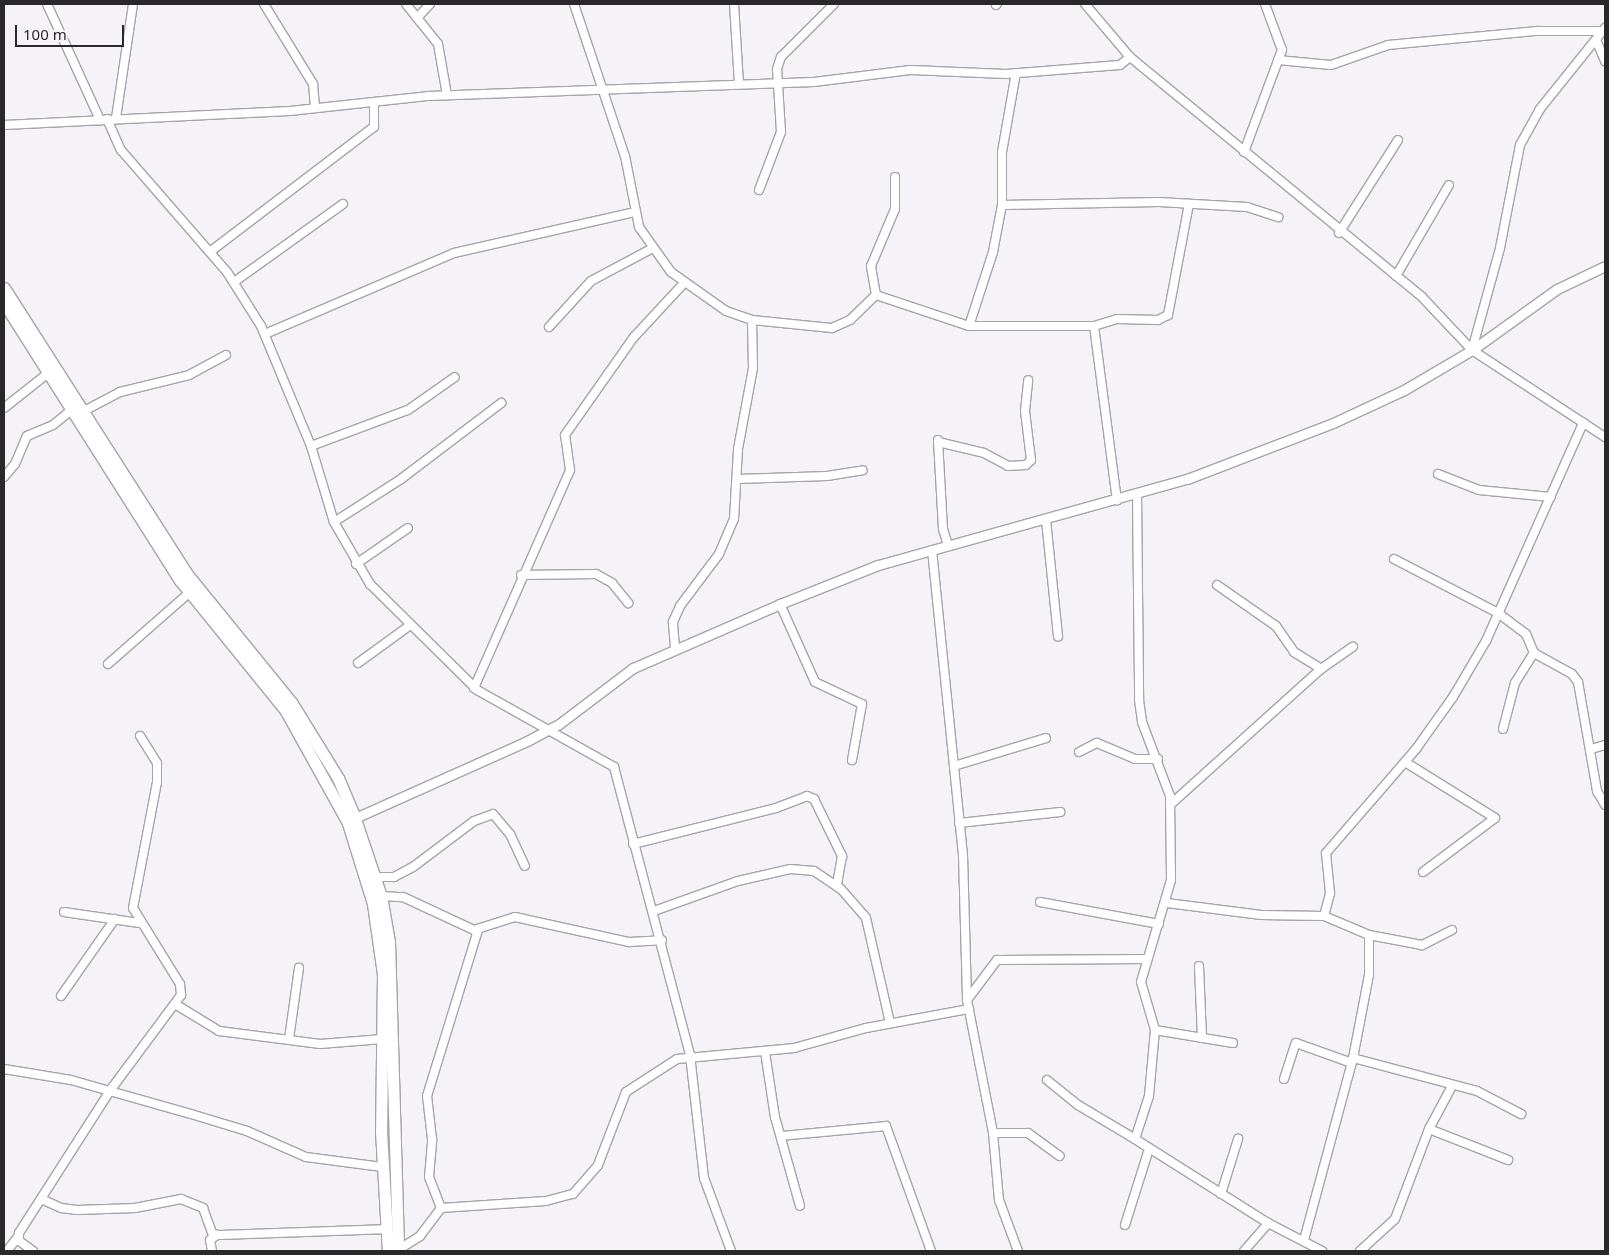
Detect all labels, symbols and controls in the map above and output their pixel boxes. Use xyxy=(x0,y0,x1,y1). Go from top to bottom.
scale bar xyxy=(18,15,126,47)
text: 100 m xyxy=(23,24,67,44)

